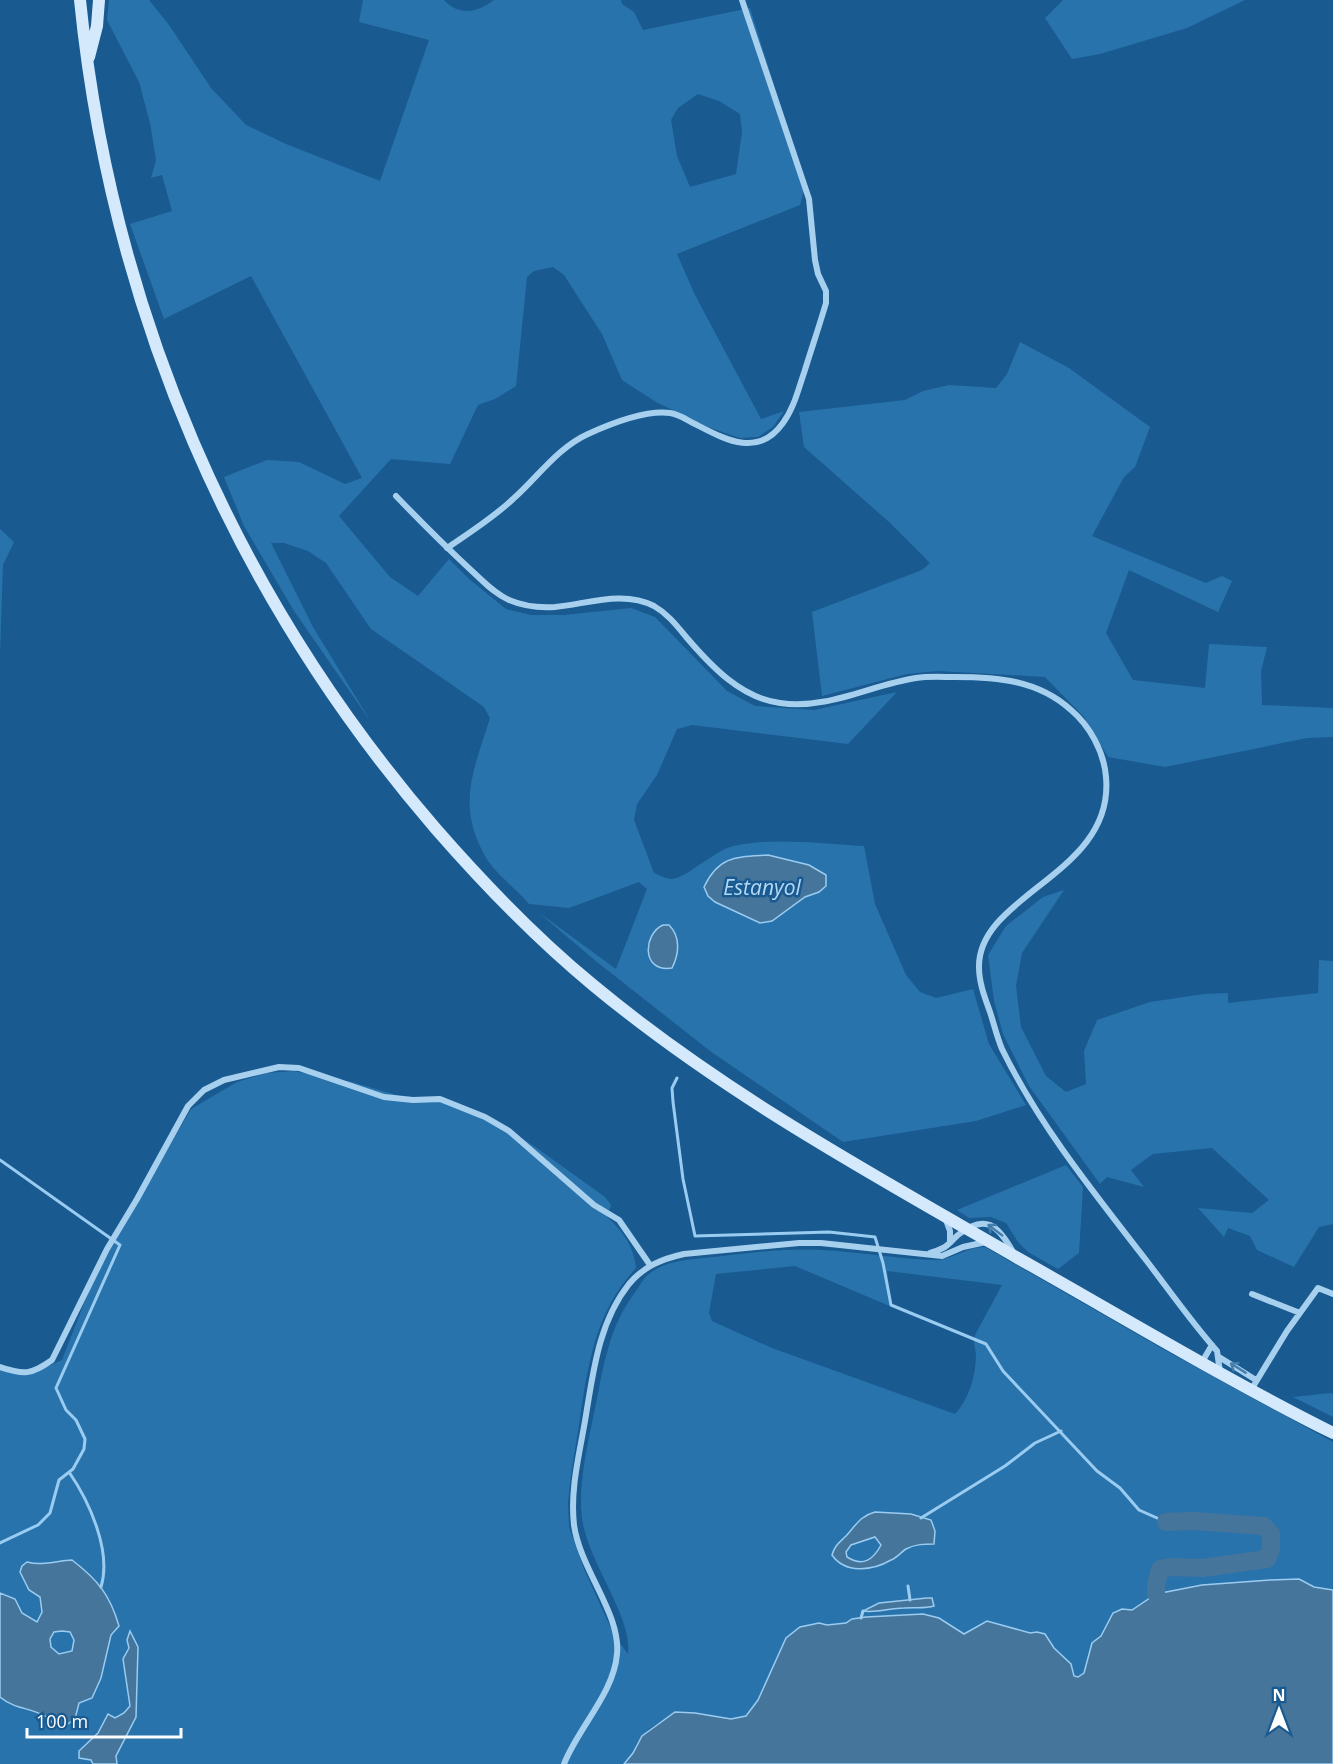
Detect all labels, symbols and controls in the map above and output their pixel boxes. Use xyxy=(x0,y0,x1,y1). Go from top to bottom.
water label: Estanyol xyxy=(723,873,801,901)
one-way arrow xyxy=(988,1224,1004,1236)
one-way arrow xyxy=(1230,1362,1247,1374)
north arrow xyxy=(1249,1680,1309,1740)
text: N xyxy=(1272,1684,1286,1706)
scale bar xyxy=(27,1701,182,1739)
text: 100 m xyxy=(36,1709,88,1733)

